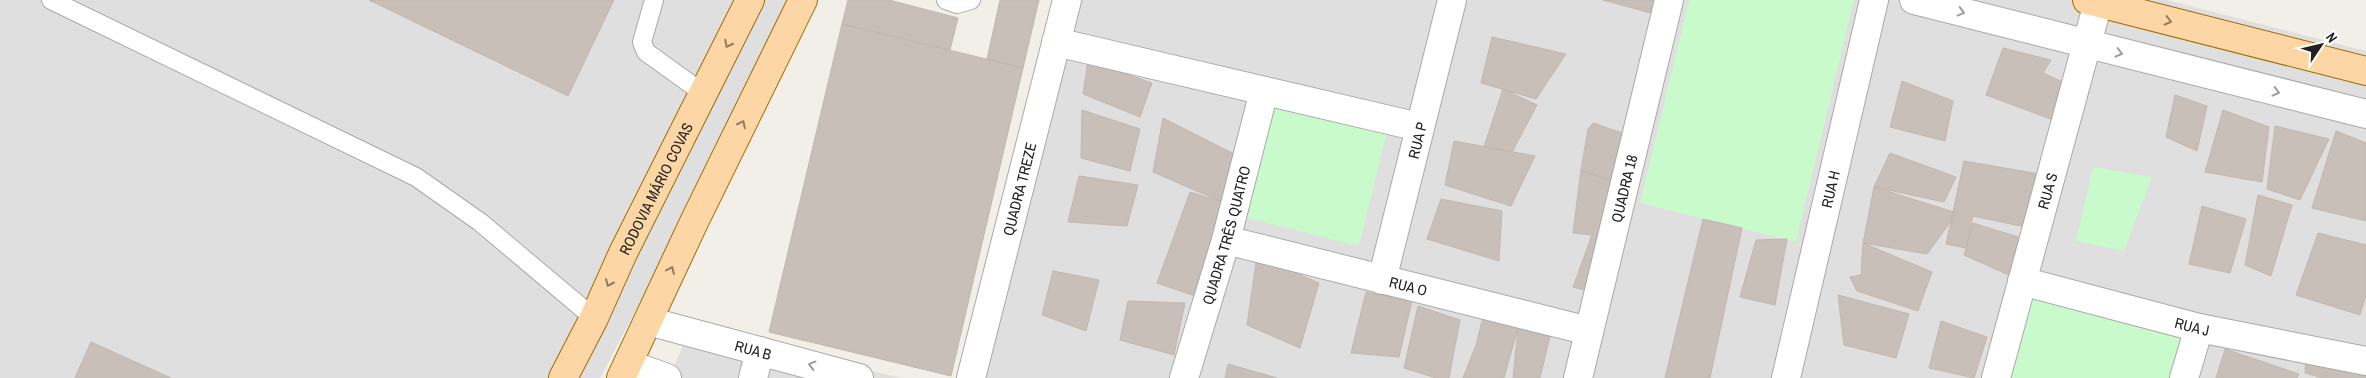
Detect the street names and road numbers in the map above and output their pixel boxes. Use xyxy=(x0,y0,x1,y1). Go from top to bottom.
street label: RODOVIA MÁRIO COVAS xyxy=(613,119,697,258)
street label: RUA P xyxy=(1402,120,1432,161)
street label: QUADRA TREZE xyxy=(997,140,1041,238)
street label: QUADRA 18 xyxy=(1605,152,1642,224)
street label: QUADRA TRÊS QUATRO xyxy=(1196,163,1255,307)
street label: RUA H xyxy=(1815,168,1844,210)
street label: RUA S xyxy=(2032,170,2062,211)
street label: RUA O xyxy=(1387,271,1429,301)
street label: RUA J xyxy=(2173,312,2211,340)
street label: RUA B xyxy=(733,334,774,364)

